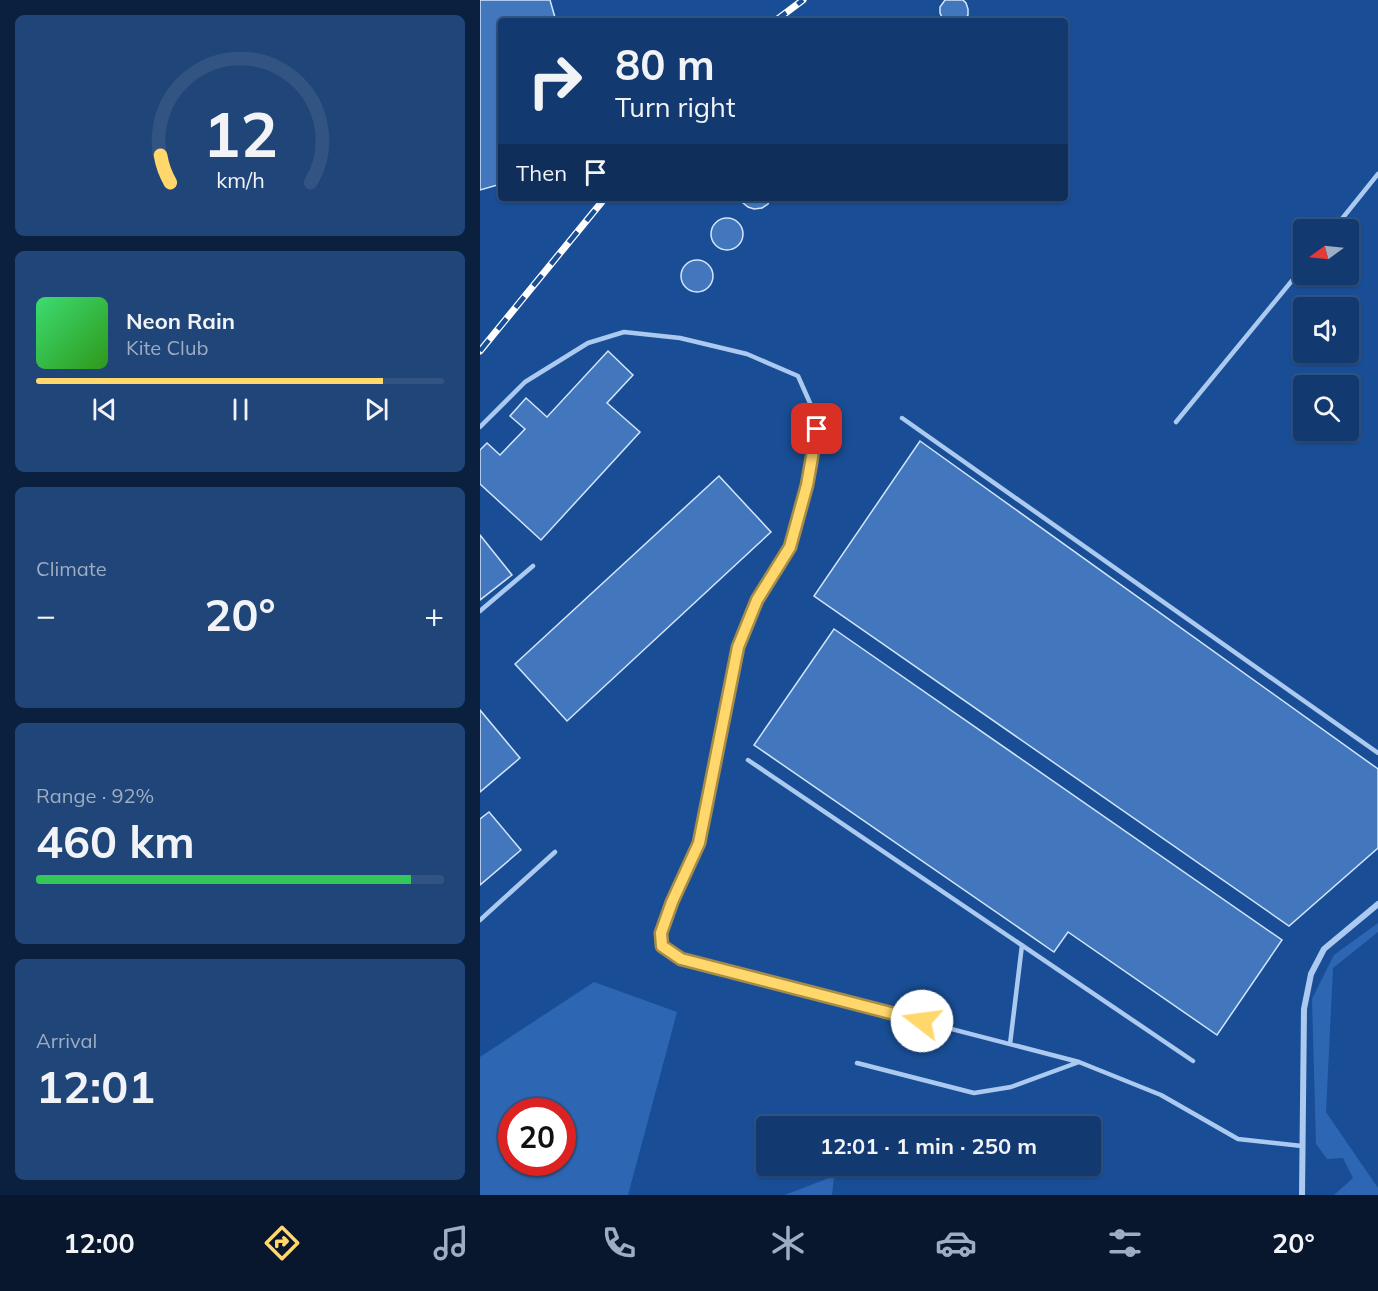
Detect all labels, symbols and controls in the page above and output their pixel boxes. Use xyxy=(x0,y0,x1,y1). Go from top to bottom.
text: 80 m xyxy=(615,38,715,91)
icon: right xyxy=(516,42,594,120)
text: Turn right xyxy=(615,90,735,124)
text: 12 xyxy=(203,94,277,173)
icon: arrive xyxy=(579,156,612,189)
text: Then xyxy=(516,159,567,187)
text: km/h xyxy=(216,166,264,193)
north arrow xyxy=(1293,219,1359,285)
map controls xyxy=(1293,219,1359,441)
button: sound xyxy=(1293,297,1359,363)
text: Neon Rain xyxy=(126,307,235,335)
text: Kite Club xyxy=(126,335,208,360)
button: search xyxy=(1293,375,1359,441)
icon: previous xyxy=(88,393,121,426)
icon: pause xyxy=(224,393,257,426)
icon: next xyxy=(360,393,393,426)
pin xyxy=(791,403,842,454)
icon: arrive xyxy=(800,412,833,445)
text: Climate xyxy=(36,556,107,581)
text: 20° xyxy=(204,586,276,642)
text: − xyxy=(36,594,56,635)
text: + xyxy=(424,594,444,635)
text: Range · 92% xyxy=(36,783,154,808)
text: 460 km xyxy=(36,813,195,869)
position arrow xyxy=(890,989,954,1053)
text: Arrival xyxy=(36,1028,97,1053)
text: 12:01 xyxy=(36,1058,155,1114)
speed limit sign: 20 xyxy=(498,1098,576,1176)
text: 12:01 · 1 min · 250 m xyxy=(820,1132,1037,1160)
icon: directions xyxy=(261,1222,303,1264)
icon: music xyxy=(430,1222,472,1264)
icon: phone xyxy=(598,1222,640,1264)
icon: climate xyxy=(767,1222,809,1264)
icon: car xyxy=(935,1222,977,1264)
icon: filters xyxy=(1104,1222,1146,1264)
text: 12:00 xyxy=(63,1226,135,1260)
text: 20° xyxy=(1272,1226,1315,1260)

